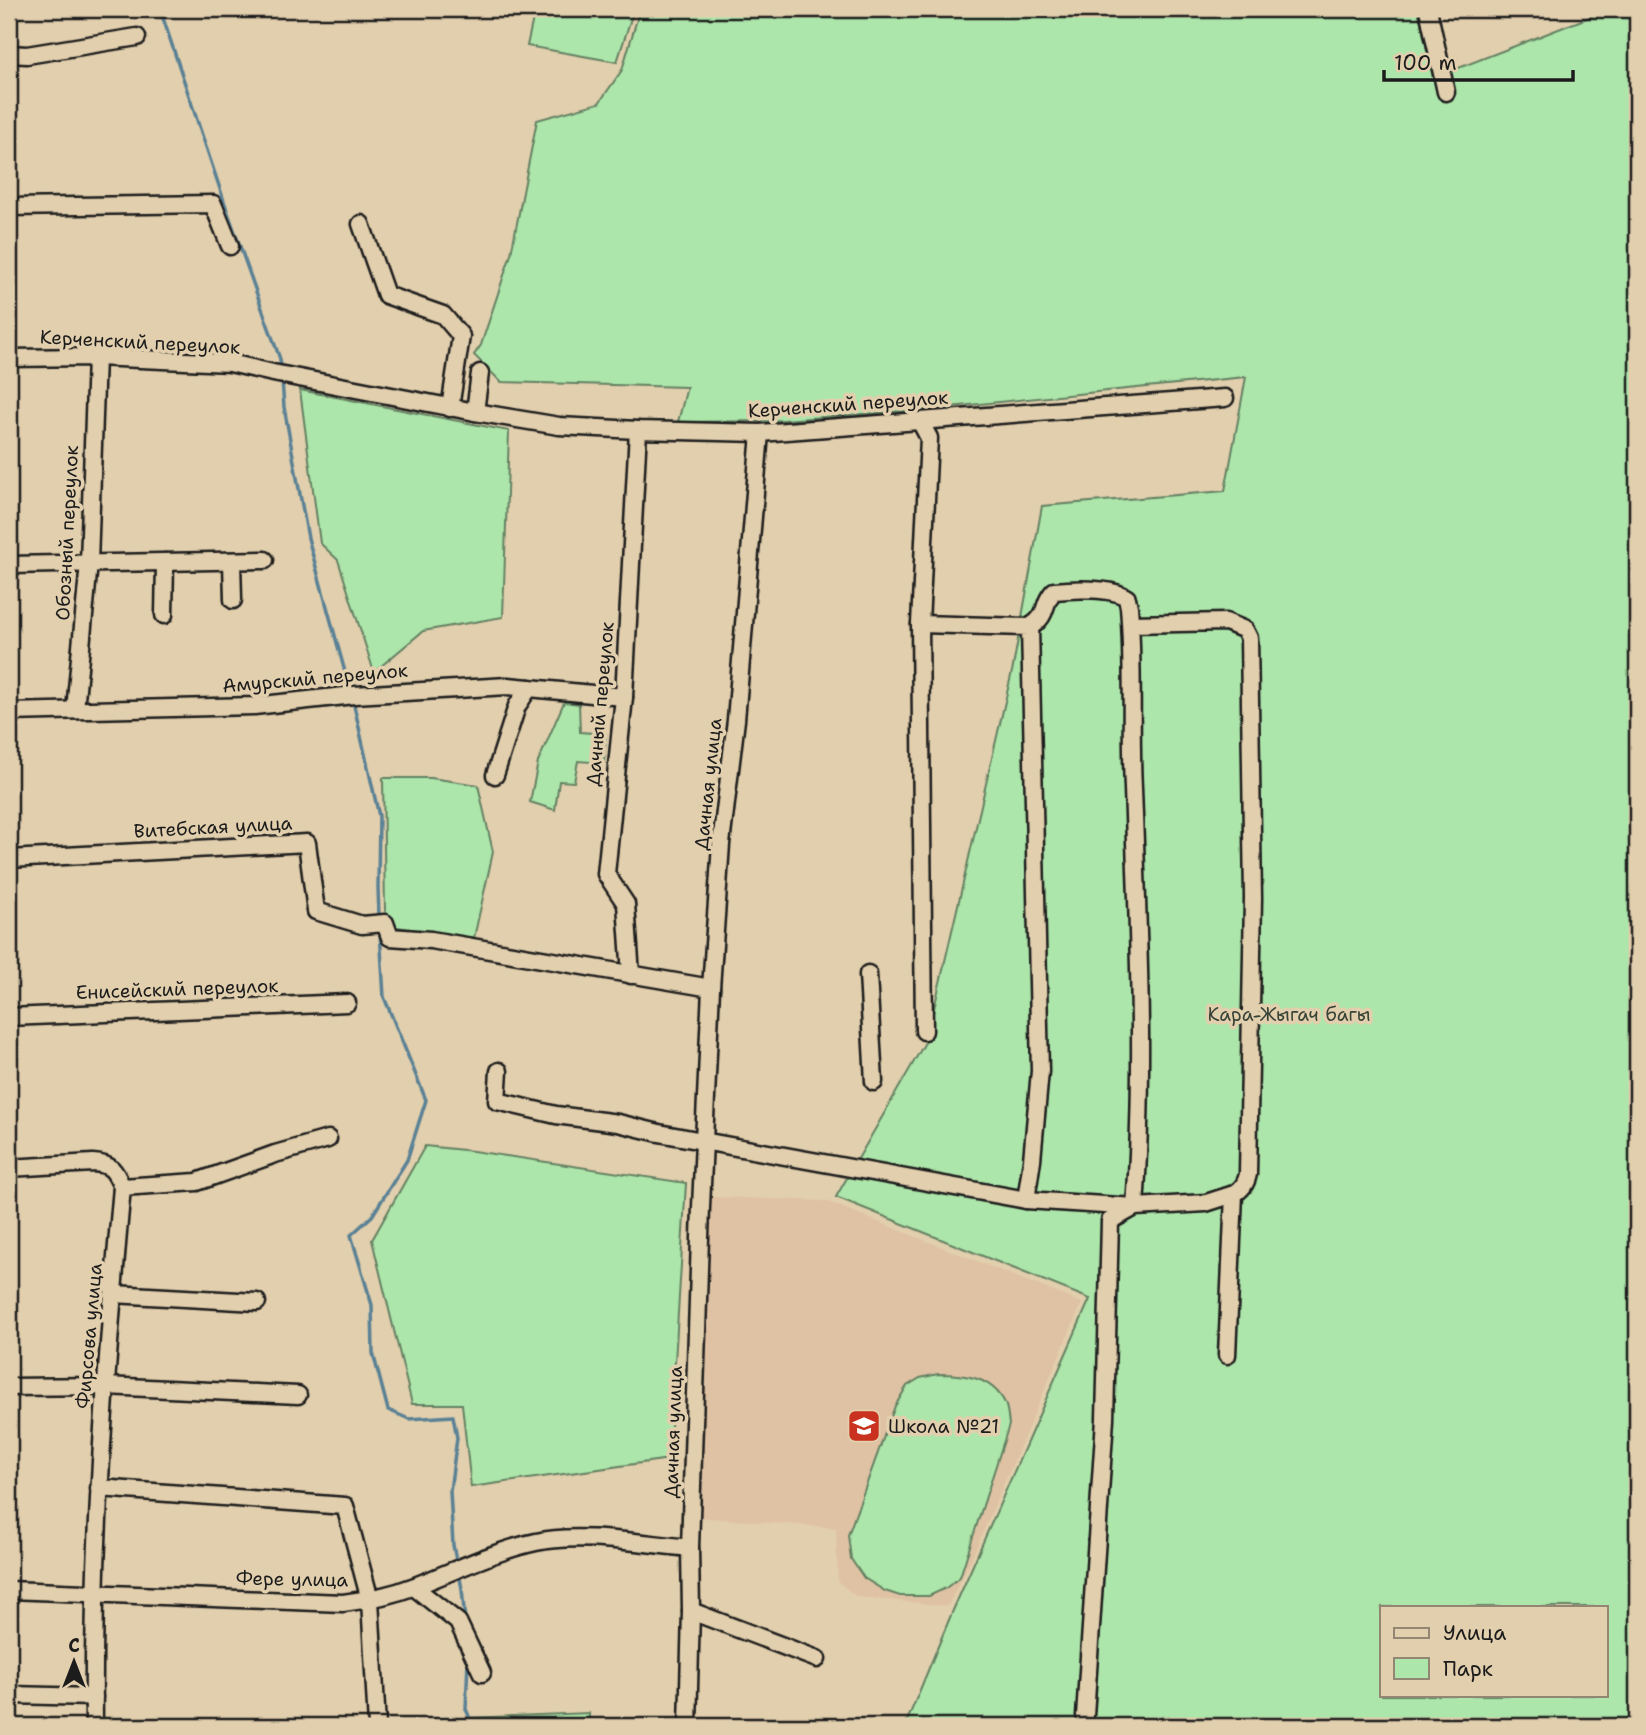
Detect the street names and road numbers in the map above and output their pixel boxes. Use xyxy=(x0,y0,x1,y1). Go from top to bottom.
street label: Керченский переулок xyxy=(39,324,241,360)
street label: Керченский переулок xyxy=(747,385,949,423)
street label: Обозный переулок xyxy=(50,445,84,621)
street label: Дачный переулок xyxy=(580,621,620,787)
street label: Амурский переулок xyxy=(221,657,409,699)
street label: Дачная улица xyxy=(689,717,727,851)
street label: Витебская улица xyxy=(133,810,293,844)
street label: Енисейский переулок xyxy=(75,973,279,1005)
street label: Фирсова улица xyxy=(70,1262,108,1410)
street label: Дачная улица xyxy=(658,1365,688,1499)
street label: Фере улица xyxy=(236,1566,349,1592)

